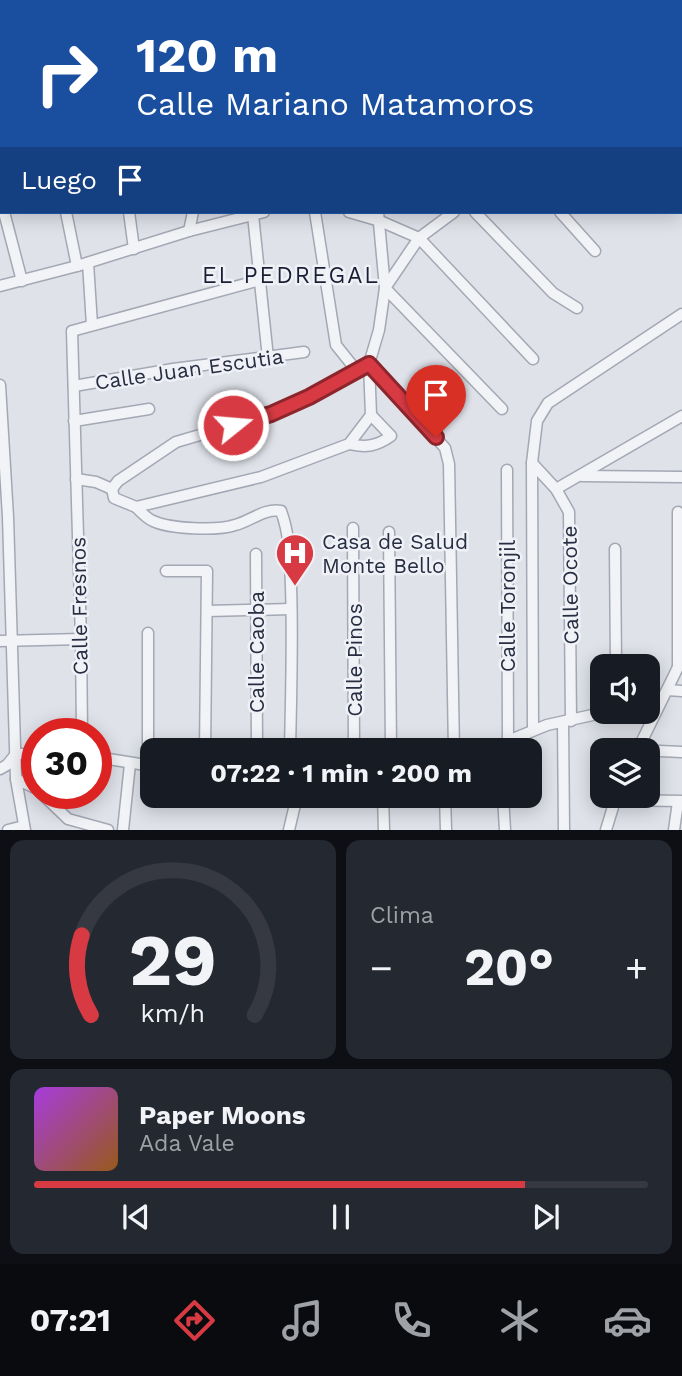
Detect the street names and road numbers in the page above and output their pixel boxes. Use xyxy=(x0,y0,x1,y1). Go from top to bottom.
street label: Calle Juan Escutia xyxy=(93,343,285,395)
street label: Calle Ocote xyxy=(556,525,584,645)
street label: Calle Fresnos xyxy=(65,537,93,675)
street label: Calle Toronjil xyxy=(495,539,520,672)
street label: Calle Caoba xyxy=(244,591,269,713)
street label: Calle Pinos xyxy=(342,603,367,717)

